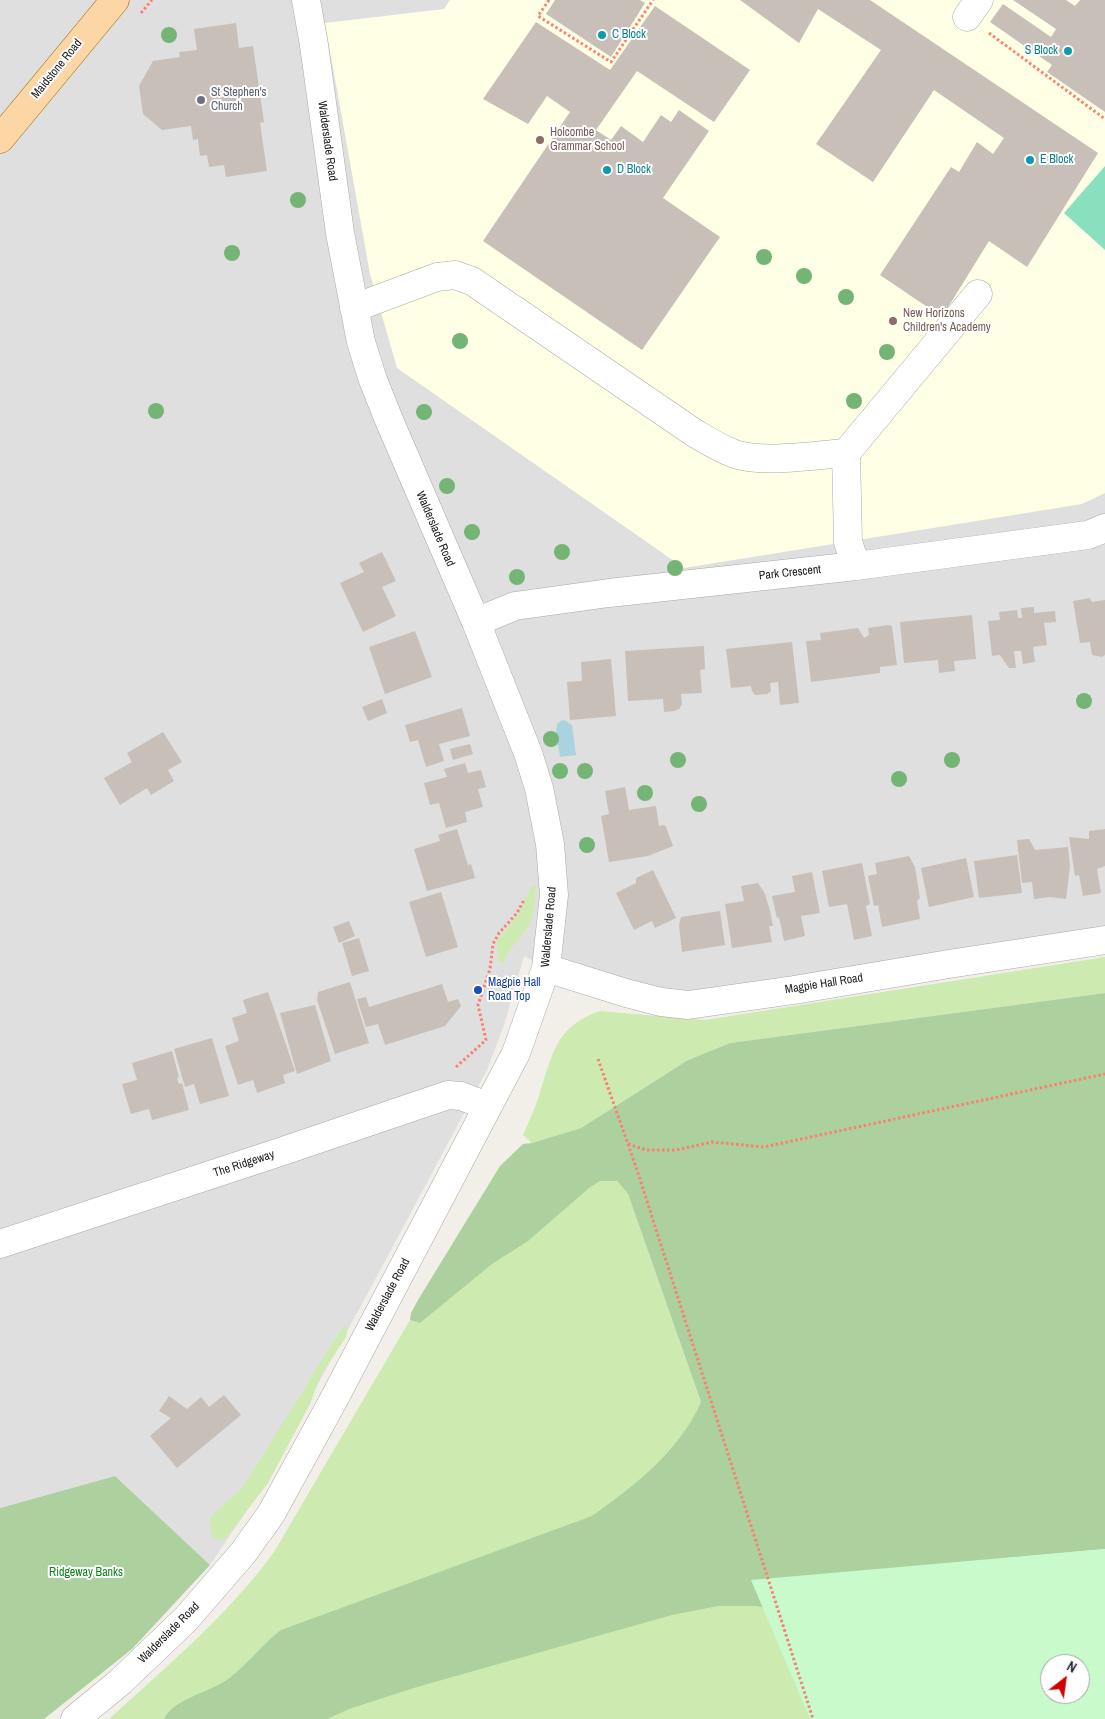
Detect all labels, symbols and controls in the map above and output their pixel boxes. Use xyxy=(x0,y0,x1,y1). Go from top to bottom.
place label: C Block xyxy=(612,28,646,42)
marker: C Block xyxy=(596,29,608,41)
street label: Maidstone Road xyxy=(29,36,85,102)
place label: S Block xyxy=(1025,44,1058,58)
marker: S Block xyxy=(1062,45,1074,57)
place label: St Stephen's Church xyxy=(211,86,266,114)
marker: St Stephen's Church xyxy=(195,94,207,106)
street label: Walderslade Road xyxy=(314,100,340,182)
place label: Holcombe Grammar School xyxy=(550,126,624,154)
marker: Holcombe Grammar School xyxy=(534,134,546,146)
place label: E Block xyxy=(1040,153,1073,167)
marker: E Block xyxy=(1024,154,1036,166)
place label: D Block xyxy=(617,163,651,177)
marker: D Block xyxy=(601,164,613,176)
place label: New Horizons Children's Academy xyxy=(903,307,991,335)
marker: New Horizons Children's Academy xyxy=(887,315,899,327)
street label: Walderslade Road xyxy=(413,489,457,569)
street label: Park Crescent xyxy=(758,563,822,583)
street label: Walderslade Road xyxy=(538,886,560,968)
street label: Magpie Hall Road xyxy=(784,971,864,997)
place label: Magpie Hall Road Top xyxy=(488,976,540,1004)
marker: Magpie Hall Road Top xyxy=(472,984,484,996)
street label: The Ridgeway xyxy=(212,1147,276,1181)
street label: Walderslade Road xyxy=(363,1256,413,1334)
park label: Ridgeway Banks xyxy=(49,1566,123,1580)
street label: Walderslade Road xyxy=(135,1599,203,1667)
north arrow xyxy=(1040,1654,1090,1704)
text: N xyxy=(1064,1657,1080,1677)

